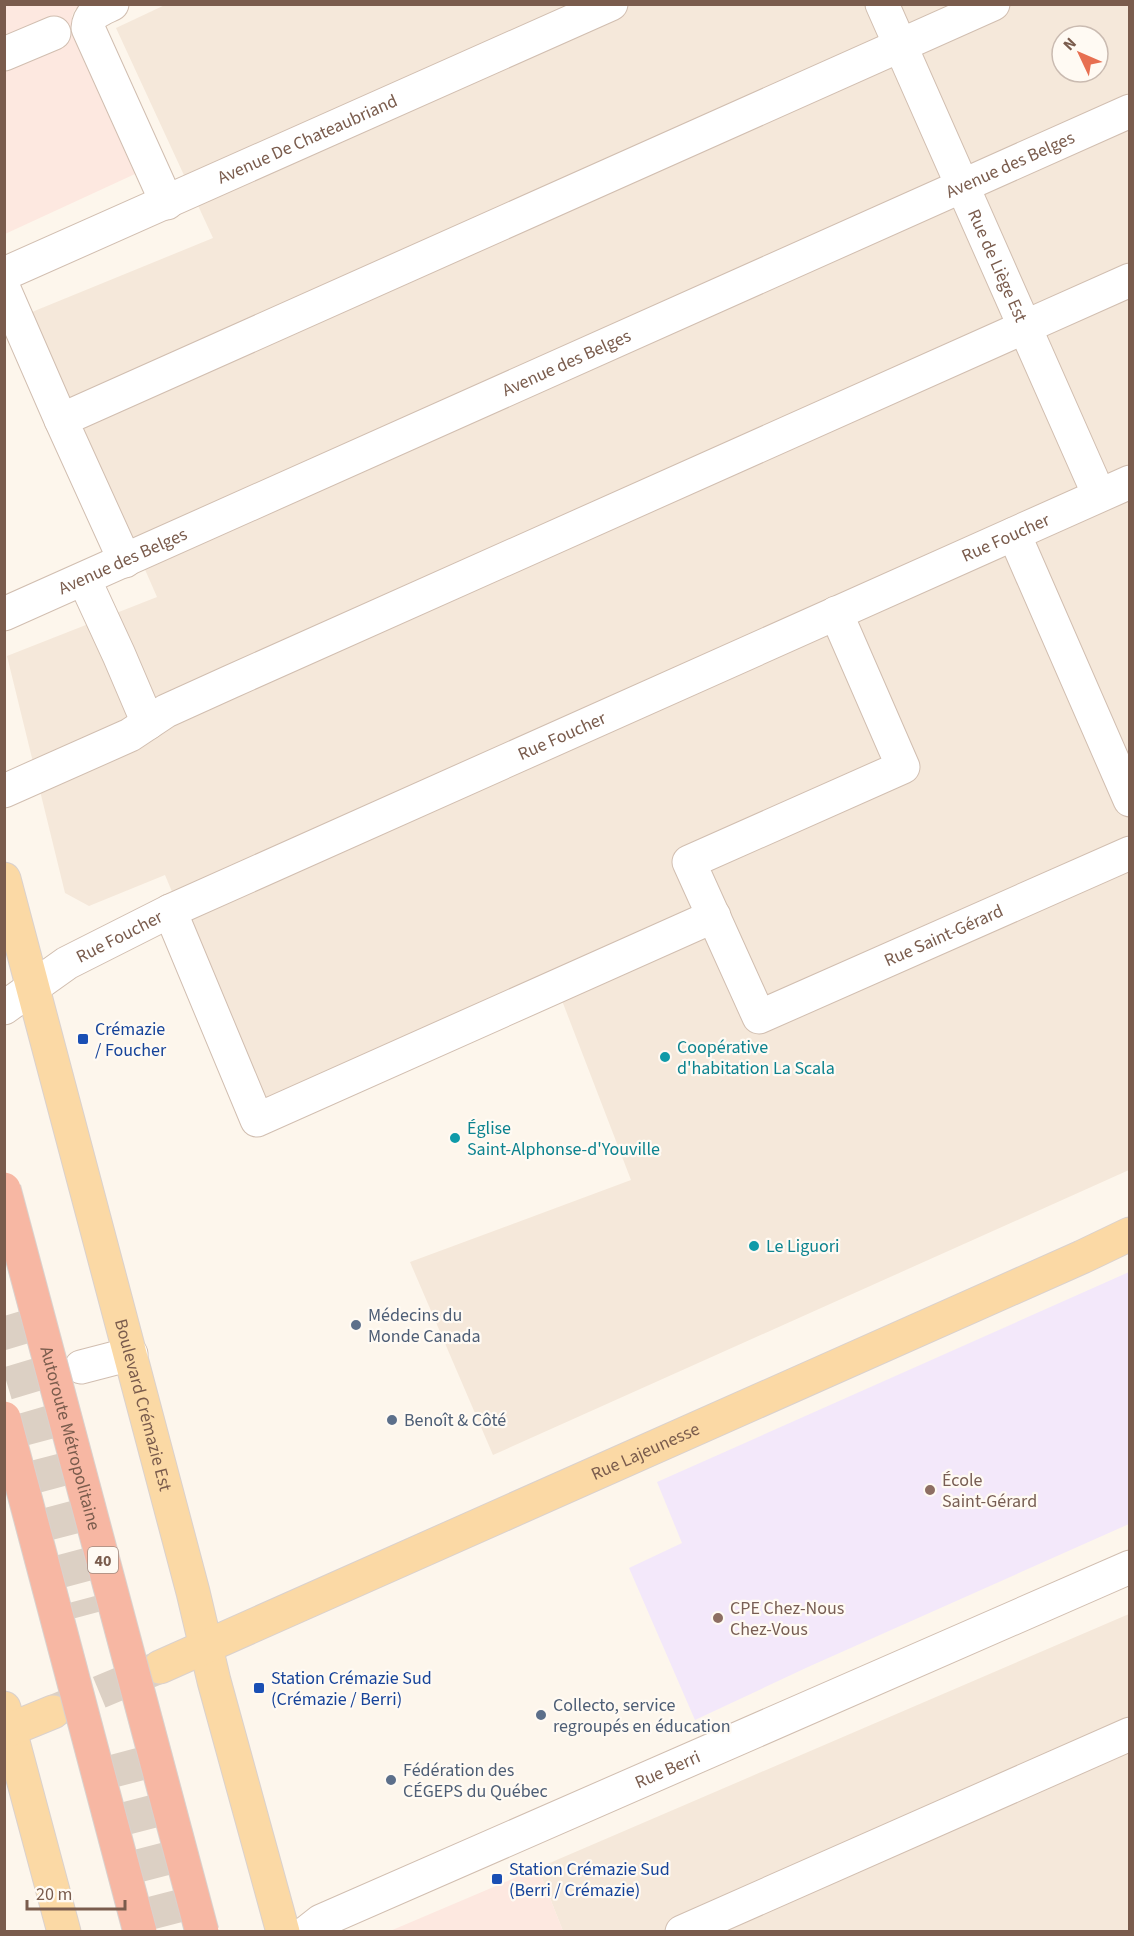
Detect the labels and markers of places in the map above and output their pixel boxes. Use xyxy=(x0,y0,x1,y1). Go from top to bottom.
place label: Crémazie / Foucher xyxy=(95,1017,167,1063)
marker: Crémazie / Foucher xyxy=(76,1032,90,1046)
place label: Coopérative d'habitation La Scala xyxy=(677,1035,835,1081)
marker: Coopérative d'habitation La Scala xyxy=(658,1050,672,1064)
place label: Église Saint-Alphonse-d'Youville xyxy=(467,1116,660,1162)
marker: Église Saint-Alphonse-d'Youville xyxy=(448,1131,462,1145)
place label: Le Liguori xyxy=(766,1234,840,1259)
marker: Le Liguori xyxy=(747,1239,761,1253)
place label: Médecins du Monde Canada xyxy=(368,1303,481,1349)
marker: Médecins du Monde Canada xyxy=(349,1318,363,1332)
place label: Benoît & Côté xyxy=(404,1408,506,1433)
marker: Benoît & Côté xyxy=(385,1413,399,1427)
place label: École Saint-Gérard xyxy=(942,1468,1037,1514)
marker: École Saint-Gérard xyxy=(923,1483,937,1497)
place label: CPE Chez-Nous Chez-Vous xyxy=(730,1596,844,1642)
marker: CPE Chez-Nous Chez-Vous xyxy=(711,1611,725,1625)
place label: Station Crémazie Sud (Crémazie / Berri) xyxy=(271,1666,432,1712)
marker: Station Crémazie Sud (Crémazie / Berri) xyxy=(252,1681,266,1695)
place label: Collecto, service regroupés en éducation xyxy=(553,1693,731,1739)
marker: Collecto, service regroupés en éducation xyxy=(534,1708,548,1722)
place label: Fédération des CÉGEPS du Québec xyxy=(403,1758,548,1804)
marker: Fédération des CÉGEPS du Québec xyxy=(384,1773,398,1787)
place label: Station Crémazie Sud (Berri / Crémazie) xyxy=(509,1857,670,1903)
marker: Station Crémazie Sud (Berri / Crémazie) xyxy=(490,1872,504,1886)

